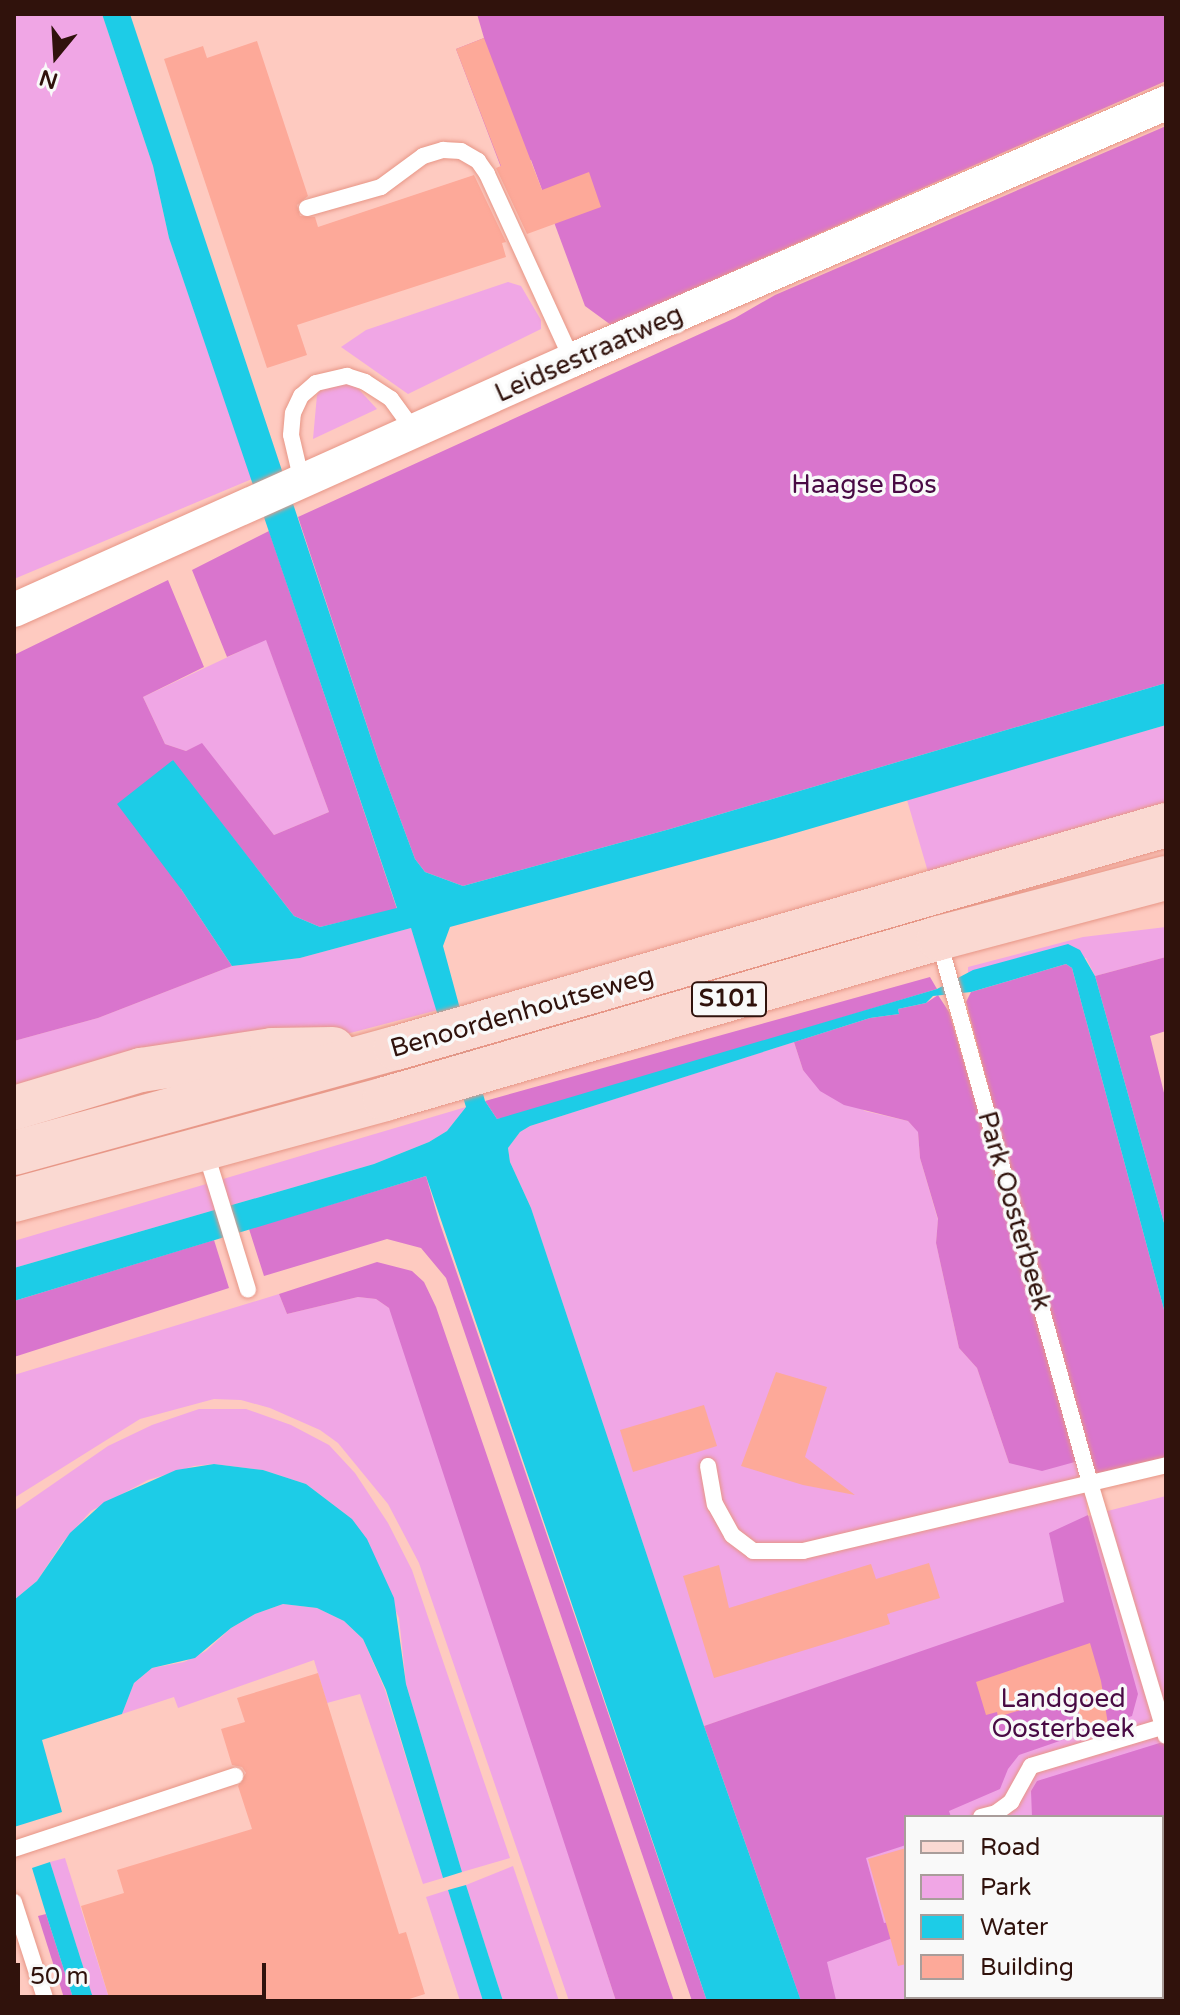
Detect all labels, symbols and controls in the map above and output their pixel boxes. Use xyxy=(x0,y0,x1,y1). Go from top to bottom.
north arrow xyxy=(16,16,96,96)
text: N xyxy=(36,64,61,94)
street label: Leidsestraatweg xyxy=(490,299,688,409)
park label: Haagse Bos xyxy=(791,469,937,501)
street label: Benoordenhoutseweg xyxy=(387,959,657,1065)
road number: S101 xyxy=(691,979,767,1019)
street label: Park Oosterbeek xyxy=(971,1108,1057,1314)
park label: Landgoed Oosterbeek xyxy=(991,1683,1135,1744)
legend xyxy=(904,1815,1164,1999)
text: Road xyxy=(980,1833,1040,1862)
text: Park xyxy=(980,1873,1031,1902)
text: Water xyxy=(980,1913,1048,1942)
scale bar xyxy=(20,1947,270,1997)
text: Building xyxy=(980,1953,1074,1982)
text: 50 m xyxy=(30,1962,88,1991)

